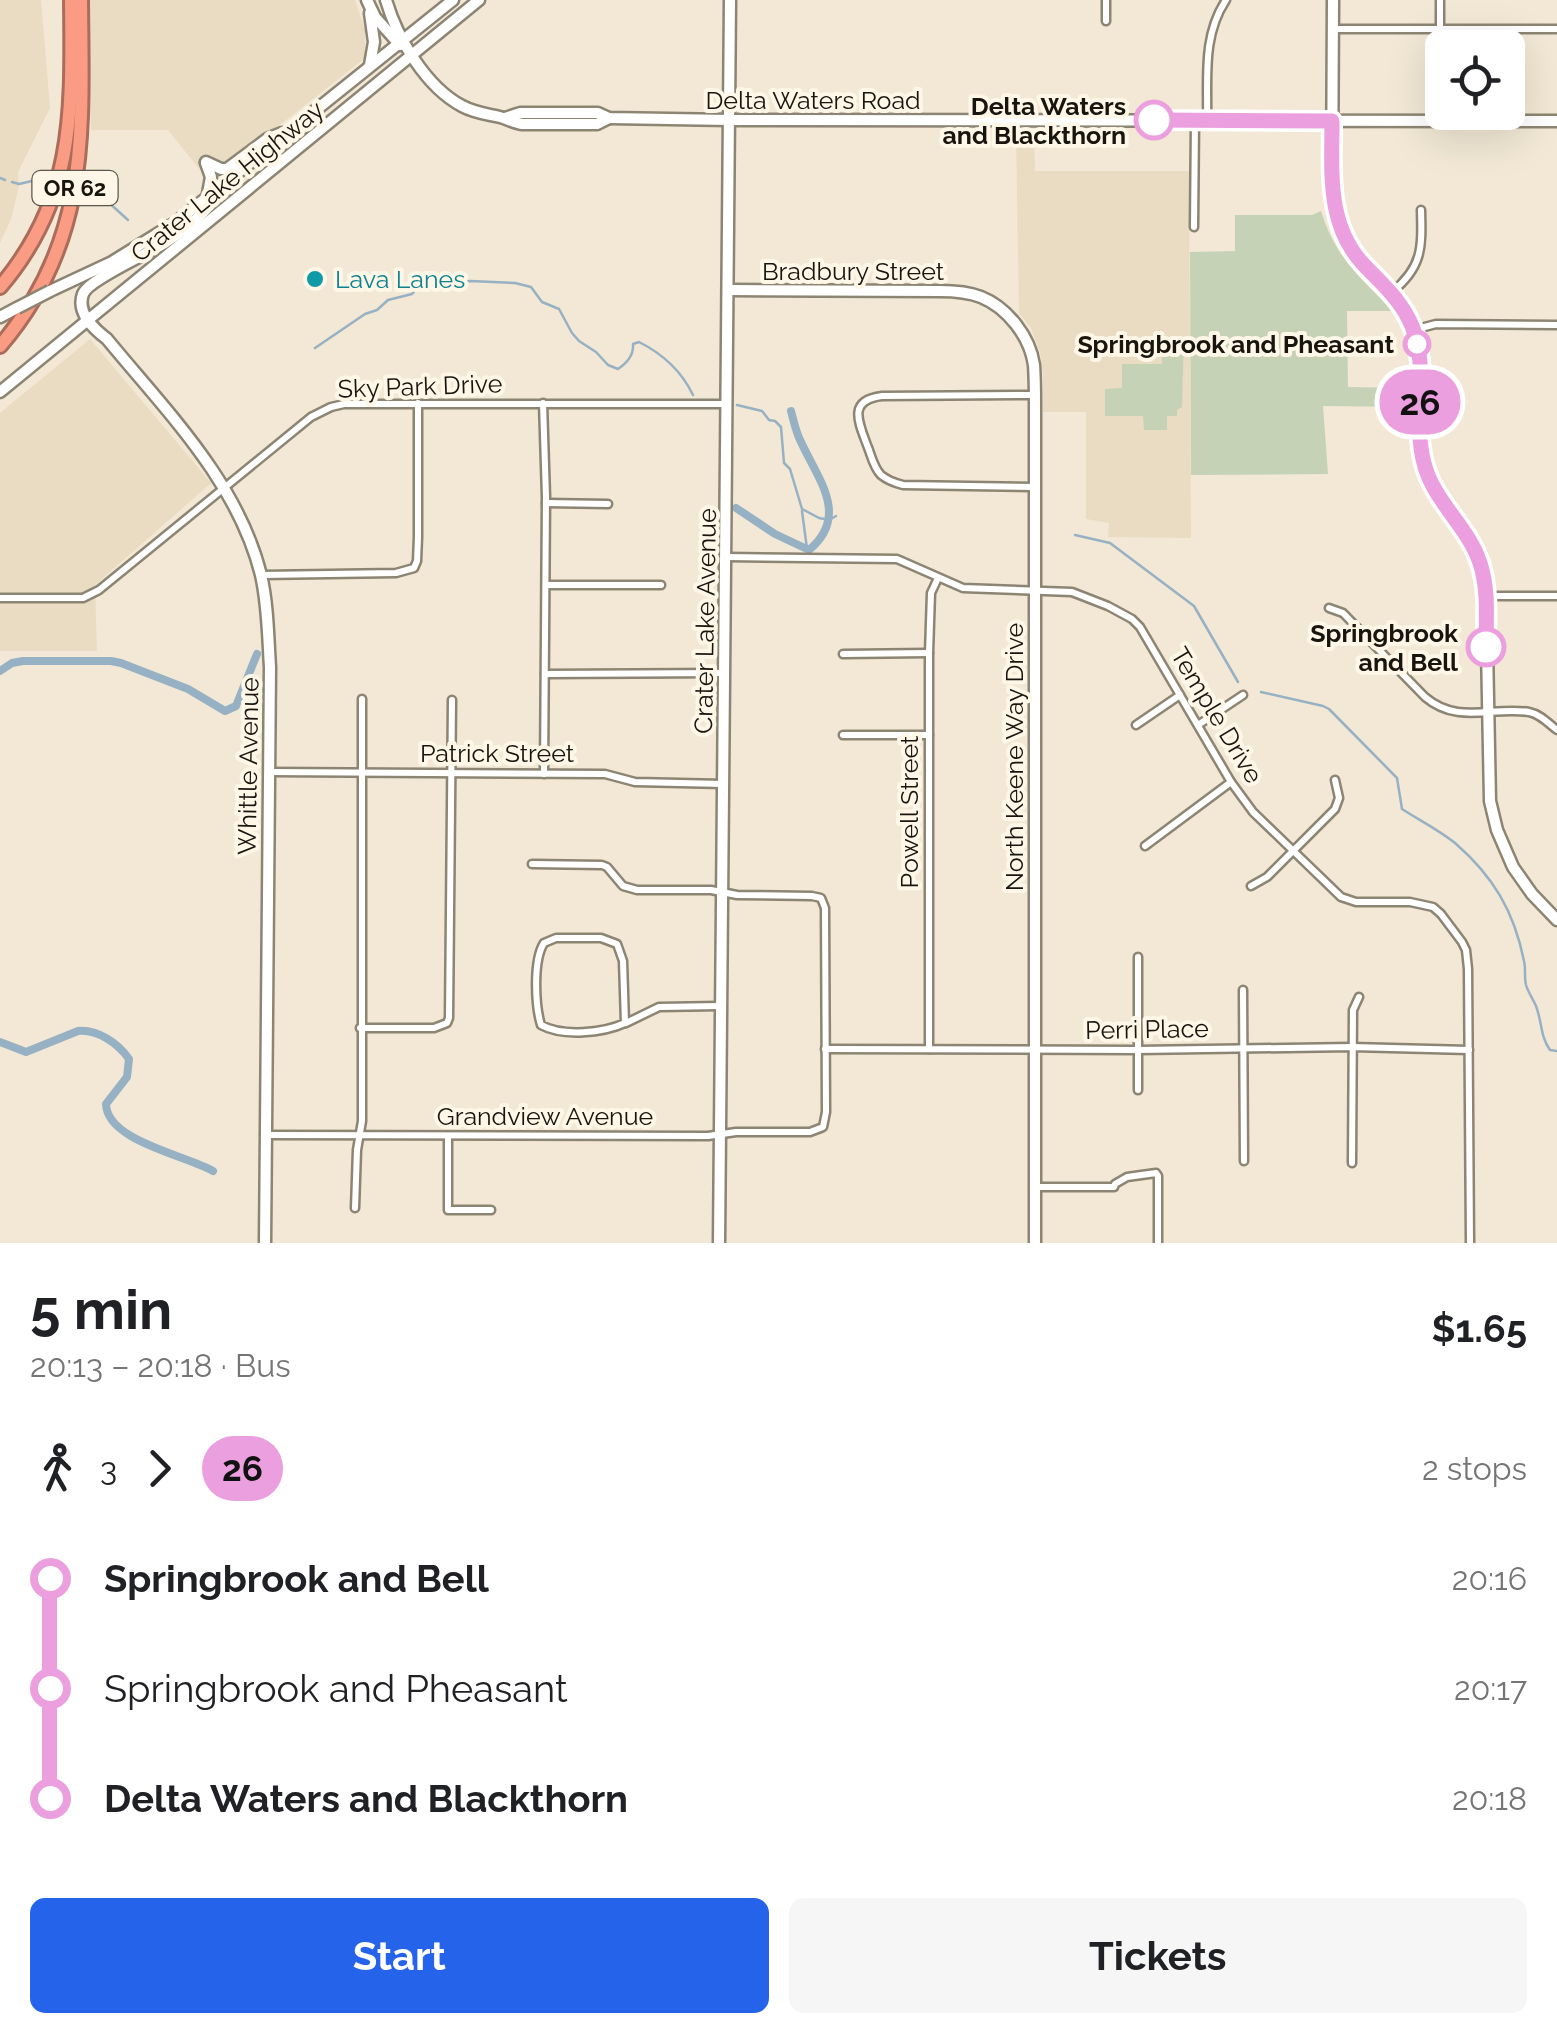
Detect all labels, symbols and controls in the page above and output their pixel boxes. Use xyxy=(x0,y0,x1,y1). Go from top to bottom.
map controls xyxy=(1425,30,1525,130)
button: locate xyxy=(1425,30,1525,130)
street label: Delta Waters Road xyxy=(705,85,921,115)
place label: Delta Waters and Blackthorn xyxy=(942,91,1126,150)
street label: Crater Lake Highway xyxy=(125,94,330,268)
marker: Delta Waters and Blackthorn xyxy=(1135,101,1173,139)
road number: OR 62 xyxy=(32,171,118,205)
street label: Bradbury Street xyxy=(762,256,945,286)
place label: Lava Lanes xyxy=(335,264,465,294)
marker: Lava Lanes xyxy=(304,268,326,290)
place label: Springbrook and Pheasant xyxy=(1077,329,1394,359)
marker: Springbrook and Pheasant xyxy=(1404,331,1430,357)
street label: Sky Park Drive xyxy=(337,368,503,404)
line badge: 26 xyxy=(1375,370,1465,434)
text: 26 xyxy=(1400,382,1441,423)
street label: Crater Lake Avenue xyxy=(688,508,722,734)
place label: Springbrook and Bell xyxy=(1310,618,1459,677)
street label: North Keene Way Drive xyxy=(999,623,1029,891)
marker: Springbrook and Bell xyxy=(1467,628,1505,666)
street label: Temple Drive xyxy=(1165,642,1269,788)
street label: Whittle Avenue xyxy=(231,677,265,855)
street label: Powell Street xyxy=(894,735,924,888)
street label: Patrick Street xyxy=(420,738,575,768)
street label: Perri Place xyxy=(1085,1013,1209,1045)
street label: Grandview Avenue xyxy=(437,1101,653,1131)
text: 5 min xyxy=(30,1277,172,1342)
text: $1.65 xyxy=(1431,1306,1527,1351)
text: 20:13 – 20:18 · Bus xyxy=(30,1347,291,1384)
icon: walk xyxy=(30,1441,85,1496)
icon: forward xyxy=(132,1441,187,1496)
text: 26 xyxy=(222,1448,263,1489)
text: 3 xyxy=(100,1450,117,1487)
text: 2 stops xyxy=(1422,1450,1527,1487)
text: Springbrook and Bell xyxy=(104,1556,489,1601)
text: 20:16 xyxy=(1452,1560,1527,1597)
text: Springbrook and Pheasant xyxy=(104,1666,568,1711)
text: 20:17 xyxy=(1454,1670,1527,1707)
text: Delta Waters and Blackthorn xyxy=(104,1776,628,1821)
text: 20:18 xyxy=(1452,1780,1527,1817)
button: Start xyxy=(30,1898,769,2013)
button: Tickets xyxy=(789,1898,1527,2013)

